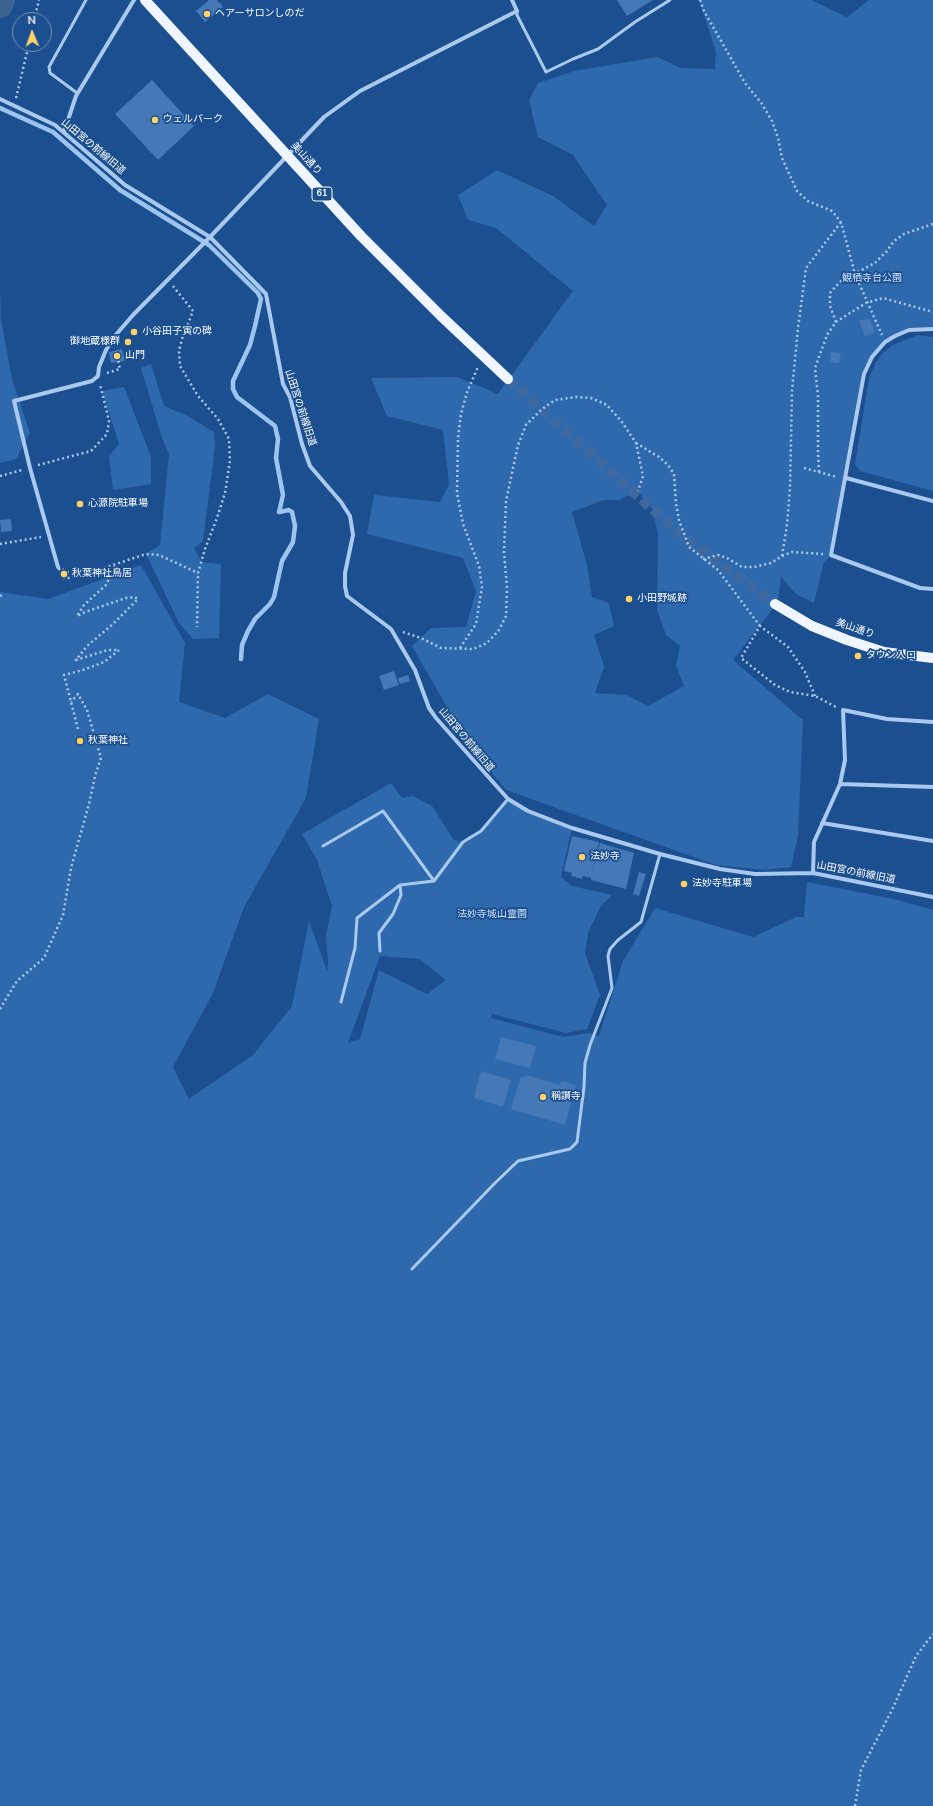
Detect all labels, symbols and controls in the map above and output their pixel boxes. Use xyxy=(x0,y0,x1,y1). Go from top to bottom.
place label: ヘアーサロンしのだ xyxy=(215,8,304,20)
marker: ヘアーサロンしのだ xyxy=(202,9,212,19)
north arrow xyxy=(12,12,52,52)
text: N xyxy=(27,13,36,28)
place label: ウェルパーク xyxy=(163,114,223,126)
marker: ウェルパーク xyxy=(150,115,160,125)
street label: 山田宮の前線旧道 xyxy=(59,117,127,177)
street label: 美山通り xyxy=(288,140,324,178)
road number: 61 xyxy=(312,187,332,201)
park label: 観栖寺台公園 xyxy=(842,273,902,285)
place label: 小谷田子寅の碑 xyxy=(142,326,212,338)
marker: 小谷田子寅の碑 xyxy=(129,327,139,337)
place label: 御地蔵様群 xyxy=(70,336,120,348)
marker: 御地蔵様群 xyxy=(123,337,133,347)
place label: 山門 xyxy=(125,350,145,362)
marker: 山門 xyxy=(112,351,122,361)
street label: 山田宮の前線旧道 xyxy=(282,368,318,448)
place label: 心源院駐車場 xyxy=(88,498,148,510)
marker: 心源院駐車場 xyxy=(75,499,85,509)
place label: 秋葉神社鳥居 xyxy=(72,568,132,580)
marker: 秋葉神社鳥居 xyxy=(59,569,69,579)
place label: 小田野城跡 xyxy=(637,593,687,605)
marker: 小田野城跡 xyxy=(624,594,634,604)
street label: 美山通り xyxy=(834,617,876,641)
place label: タウン入口 xyxy=(866,650,916,662)
marker: タウン入口 xyxy=(853,651,863,661)
street label: 山田宮の前線旧道 xyxy=(436,706,496,774)
place label: 秋葉神社 xyxy=(88,735,128,747)
marker: 秋葉神社 xyxy=(75,736,85,746)
place label: 法妙寺 xyxy=(590,851,620,863)
marker: 法妙寺 xyxy=(577,852,587,862)
street label: 山田宮の前線旧道 xyxy=(816,859,896,887)
place label: 法妙寺駐車場 xyxy=(692,878,752,890)
marker: 法妙寺駐車場 xyxy=(679,879,689,889)
park label: 法妙寺城山霊園 xyxy=(457,909,527,921)
place label: 稱讃寺 xyxy=(551,1091,581,1103)
marker: 稱讃寺 xyxy=(538,1092,548,1102)

